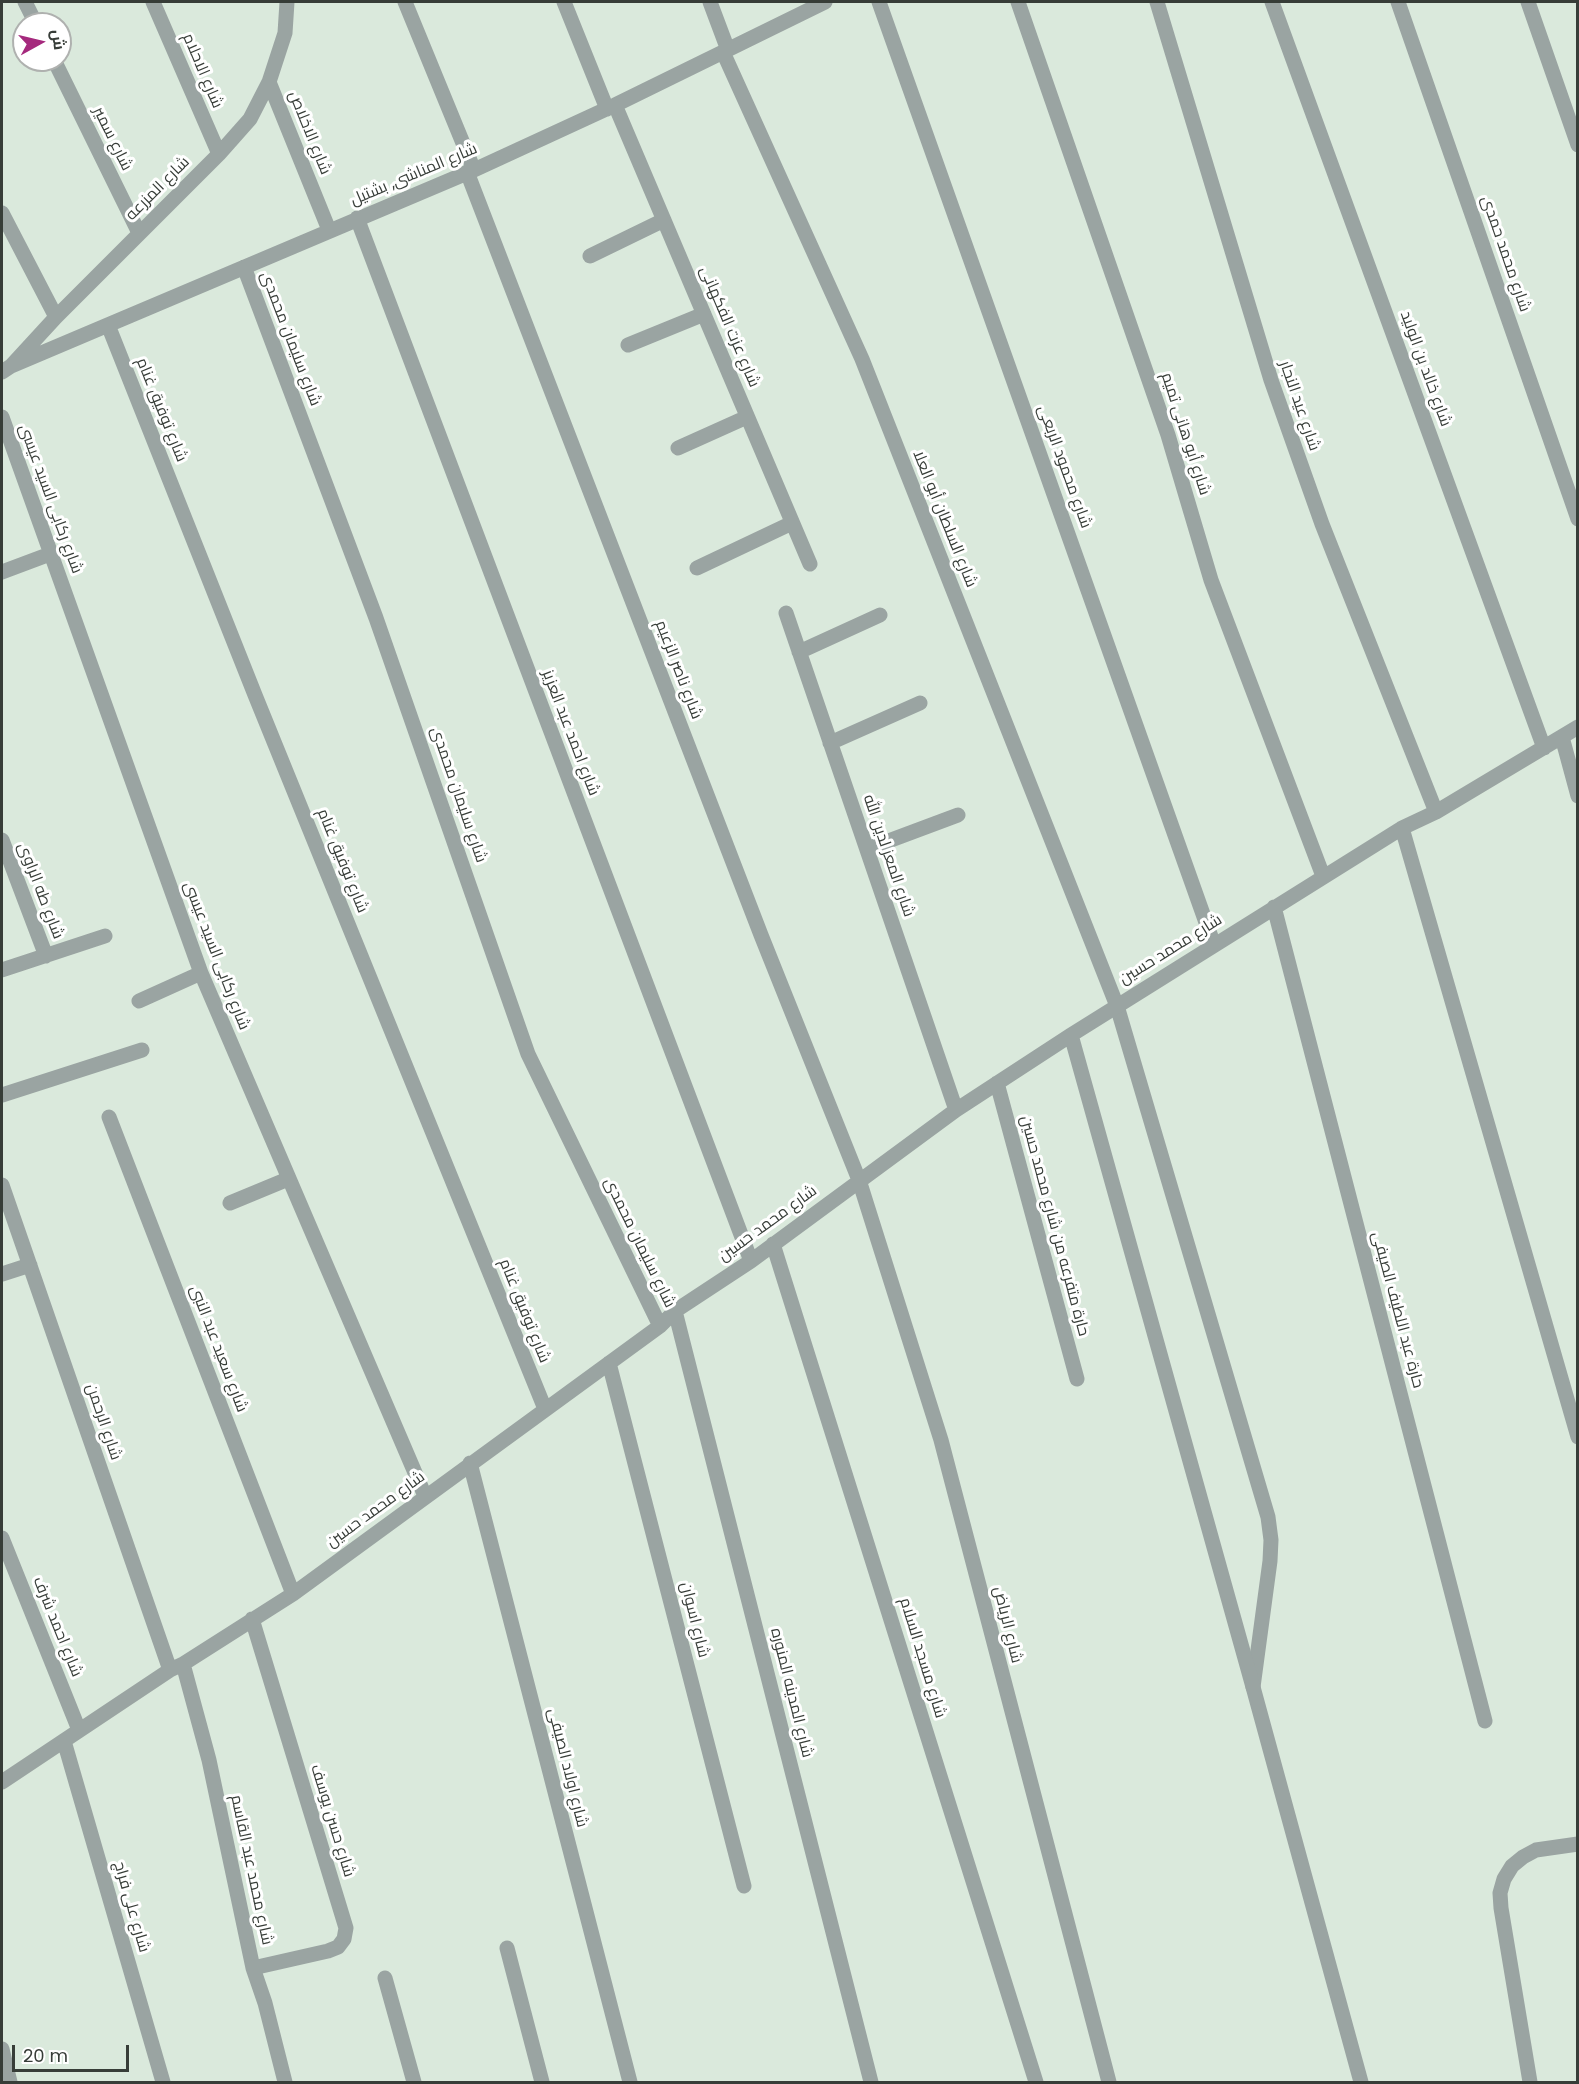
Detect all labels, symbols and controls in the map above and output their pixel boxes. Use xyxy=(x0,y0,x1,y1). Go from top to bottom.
north arrow xyxy=(12,12,72,72)
text: ش xyxy=(46,28,71,51)
street label: شارع الاحلام xyxy=(178,31,226,111)
street label: شارع الاخلاص xyxy=(284,88,334,178)
street label: شارع سمير xyxy=(88,104,136,174)
street label: شارع المناشى, بشتيل xyxy=(348,140,480,210)
street label: شارع المزرعه xyxy=(122,153,194,225)
street label: شارع محمد حمدى xyxy=(1476,193,1534,315)
street label: شارع عزت الفكهانى xyxy=(695,264,763,390)
street label: شارع سليمان محمدى xyxy=(256,269,324,409)
street label: شارع خالد بن الوليد xyxy=(1395,309,1455,429)
street label: شارع توفيق غنام xyxy=(131,355,191,465)
street label: شارع عيد النجار xyxy=(1275,358,1323,454)
street label: شارع أبو هانى تميم xyxy=(1156,370,1214,498)
street label: شارع محمود الربعى xyxy=(1033,403,1095,531)
street label: شارع ركابى السيد عيسى xyxy=(14,422,86,576)
street label: شارع السلطان أبو العلا xyxy=(908,448,980,590)
street label: شارع ناصر الزعيم xyxy=(650,618,706,722)
street label: شارع احمد عبد العزيز xyxy=(537,667,603,799)
street label: شارع سليمان محمدى xyxy=(426,725,490,865)
street label: شارع المعز لدين الله xyxy=(858,792,918,920)
street label: شارع توفيق غنام xyxy=(312,806,372,916)
street label: شارع طه الراوى xyxy=(13,840,67,942)
street label: شارع ركابى السيد عيسى xyxy=(179,879,253,1033)
street label: شارع محمد حسين xyxy=(1116,911,1226,989)
street label: حارة متفرعه من شارع محمد حسين xyxy=(1015,1114,1093,1338)
street label: شارع سليمان محمدى xyxy=(599,1175,679,1311)
street label: شارع محمد حسين xyxy=(715,1182,821,1266)
street label: حارة عبد اللطيف الصيفى xyxy=(1367,1230,1427,1390)
street label: شارع توفيق غنام xyxy=(494,1256,554,1366)
street label: شارع سعيد عبد النبى xyxy=(185,1283,251,1415)
street label: شارع الرحمن xyxy=(81,1381,125,1463)
street label: شارع محمد حسين xyxy=(323,1468,429,1552)
street label: شارع احمد شرف xyxy=(28,1574,86,1680)
street label: شارع اسوان xyxy=(675,1580,713,1660)
street label: شارع الرياض xyxy=(988,1585,1026,1665)
street label: شارع مسجد السلام xyxy=(895,1595,949,1721)
street label: شارع المدينه المنوره xyxy=(766,1626,816,1760)
street label: شارع اولاد الصيفى xyxy=(543,1706,591,1830)
street label: شارع حسن يوسف xyxy=(306,1762,358,1880)
street label: شارع محمد عبد القاسم xyxy=(226,1793,276,1947)
street label: شارع على فراج xyxy=(109,1859,153,1955)
scale bar xyxy=(15,2033,132,2071)
text: 20 m xyxy=(23,2043,68,2068)

